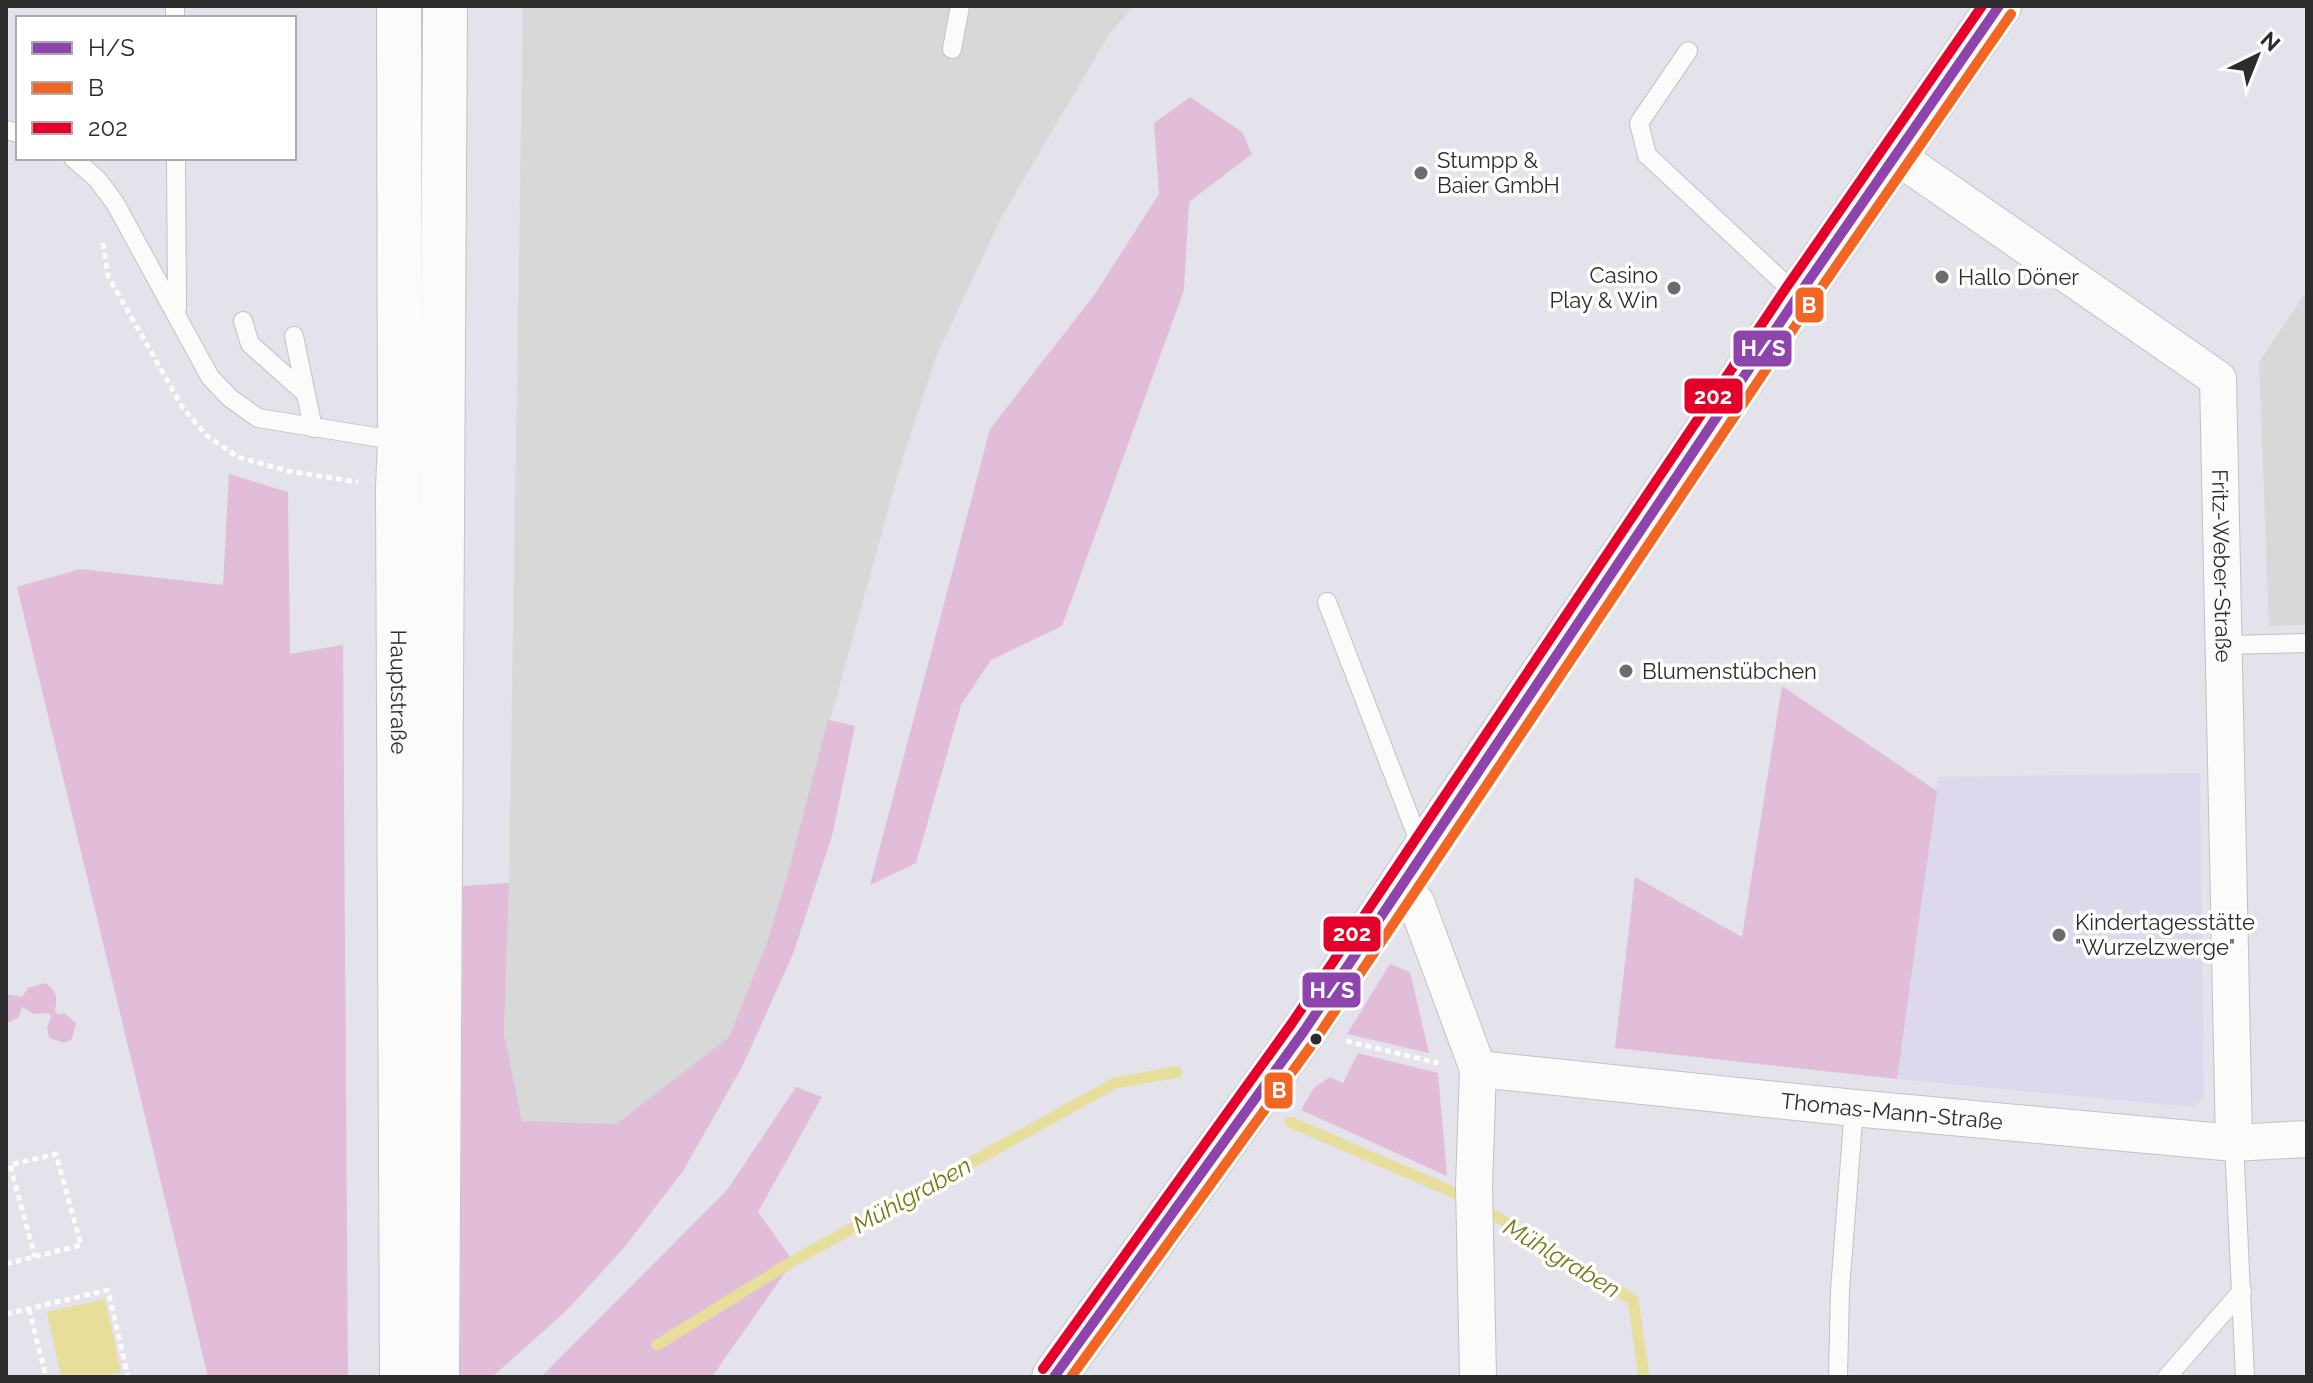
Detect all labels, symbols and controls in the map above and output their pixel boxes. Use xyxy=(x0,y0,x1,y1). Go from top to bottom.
legend xyxy=(16,16,296,160)
north arrow xyxy=(2217,16,2297,96)
text: N xyxy=(2256,26,2286,57)
text: H/S xyxy=(88,33,135,62)
text: B xyxy=(88,73,104,102)
text: 202 xyxy=(88,113,128,142)
place label: Stumpp & Baier GmbH xyxy=(1437,147,1560,198)
marker: Stumpp & Baier GmbH xyxy=(1412,164,1430,182)
place label: Casino Play & Win xyxy=(1550,262,1658,313)
place label: Hallo Döner xyxy=(1958,264,2079,290)
marker: Hallo Döner xyxy=(1933,268,1951,286)
marker: Casino Play & Win xyxy=(1665,279,1683,297)
line badge: B xyxy=(1794,286,1825,324)
text: B xyxy=(1802,292,1817,318)
line badge: H/S xyxy=(1732,329,1793,368)
text: H/S xyxy=(1740,335,1786,361)
line badge: 202 xyxy=(1683,377,1744,415)
text: 202 xyxy=(1694,383,1732,409)
street label: Fritz-Weber-Straße xyxy=(2207,469,2237,663)
street label: Hauptstraße xyxy=(386,630,412,754)
place label: Blumenstübchen xyxy=(1642,658,1817,684)
marker: Blumenstübchen xyxy=(1617,662,1635,680)
place label: Kindertagesstätte "Wurzelzwerge" xyxy=(2075,909,2255,960)
line badge: 202 xyxy=(1322,915,1382,953)
text: 202 xyxy=(1333,920,1371,946)
marker: Kindertagesstätte "Wurzelzwerge" xyxy=(2050,926,2068,944)
line badge: H/S xyxy=(1301,971,1362,1009)
text: H/S xyxy=(1309,977,1355,1003)
unlabelled marker xyxy=(1308,1031,1324,1047)
line badge: B xyxy=(1263,1071,1294,1110)
text: B xyxy=(1272,1077,1287,1103)
street label: Thomas-Mann-Straße xyxy=(1780,1087,2004,1135)
water label: Mühlgraben xyxy=(848,1151,976,1239)
water label: Mühlgraben xyxy=(1499,1212,1625,1304)

